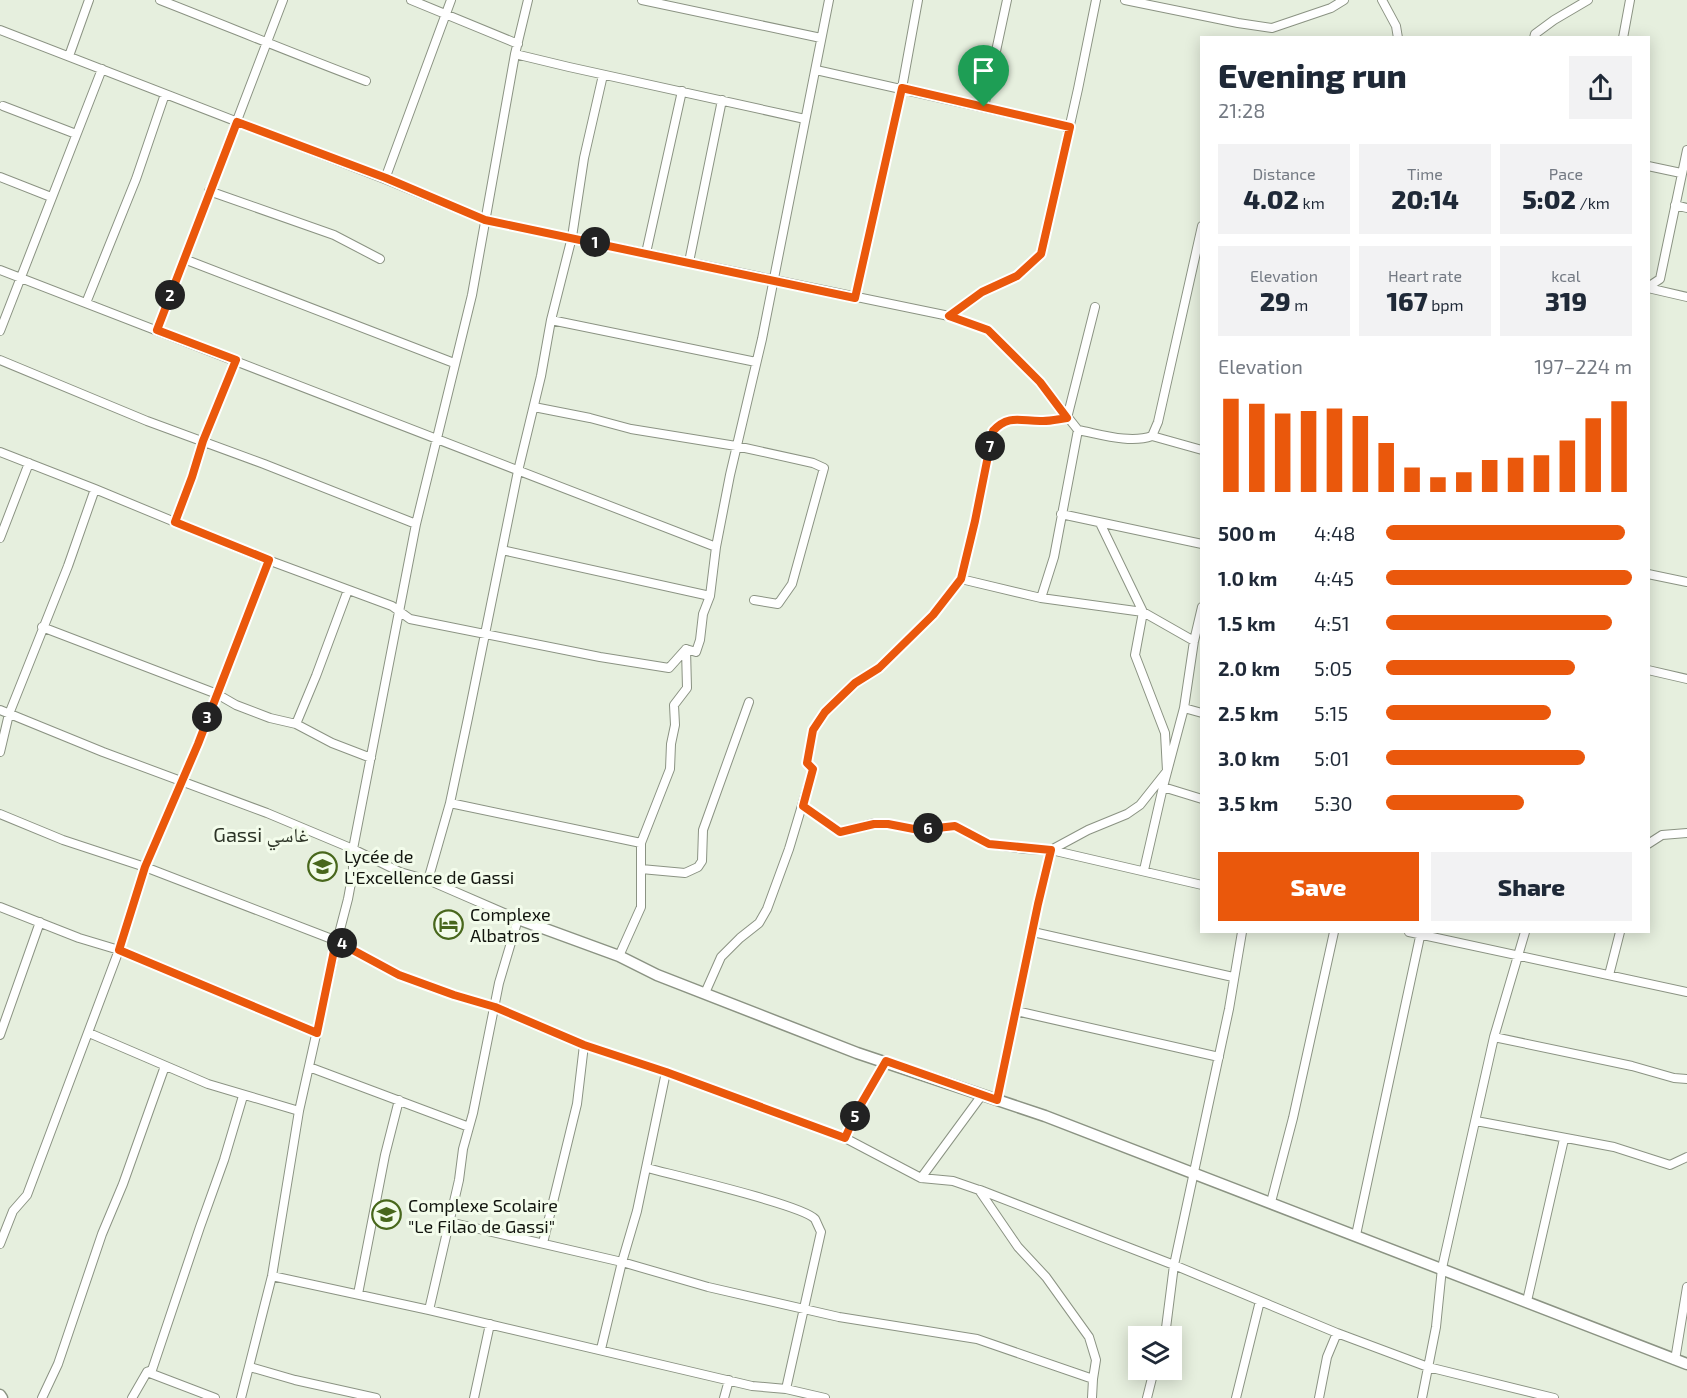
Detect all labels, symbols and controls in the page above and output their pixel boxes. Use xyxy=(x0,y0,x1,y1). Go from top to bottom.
pin xyxy=(958,45,1009,107)
icon: arrive xyxy=(967,54,1000,87)
text: Evening run xyxy=(1218,55,1407,95)
button: share xyxy=(1569,56,1632,119)
text: 21:28 xyxy=(1218,98,1265,122)
text: Distance xyxy=(1252,164,1316,183)
text: Time xyxy=(1407,164,1443,183)
text: Pace xyxy=(1549,164,1583,183)
text: 4.02 xyxy=(1243,183,1299,214)
text: 20:14 xyxy=(1391,183,1459,214)
text: 5:02 xyxy=(1522,183,1576,214)
text: km xyxy=(1299,193,1325,212)
text: /km xyxy=(1576,193,1610,212)
pin: 1 xyxy=(580,227,610,257)
text: 1 xyxy=(592,232,598,251)
text: Elevation xyxy=(1250,266,1318,285)
text: Heart rate xyxy=(1388,266,1462,285)
text: kcal xyxy=(1551,266,1581,285)
pin: 2 xyxy=(155,280,185,310)
text: 2 xyxy=(165,285,175,304)
text: 29 xyxy=(1260,285,1291,316)
text: 167 xyxy=(1386,285,1428,316)
text: 319 xyxy=(1545,285,1587,316)
text: m xyxy=(1291,295,1308,314)
text: bpm xyxy=(1428,295,1464,314)
text: Elevation xyxy=(1218,354,1303,378)
text: 197–224 m xyxy=(1534,354,1632,378)
pin: 7 xyxy=(975,431,1005,461)
text: 7 xyxy=(986,436,994,455)
text: 500 m xyxy=(1218,521,1276,545)
text: 4:48 xyxy=(1314,521,1355,545)
text: 1.0 km xyxy=(1218,566,1277,590)
text: 4:45 xyxy=(1314,566,1354,590)
text: 1.5 km xyxy=(1218,611,1276,635)
text: 4:51 xyxy=(1314,611,1350,635)
text: 2.0 km xyxy=(1218,656,1280,680)
text: 5:05 xyxy=(1314,656,1352,680)
text: 2.5 km xyxy=(1218,701,1279,725)
text: 5:15 xyxy=(1314,701,1348,725)
pin: 3 xyxy=(192,702,222,732)
text: 3 xyxy=(202,707,212,726)
text: 3.0 km xyxy=(1218,746,1280,770)
text: 5:01 xyxy=(1314,746,1349,770)
text: 3.5 km xyxy=(1218,791,1278,815)
text: 5:30 xyxy=(1314,791,1353,815)
pin: 6 xyxy=(913,813,943,843)
text: 6 xyxy=(923,818,933,837)
district label: Gassi غاسي xyxy=(213,822,309,851)
place label: Lycée de L'Excellence de Gassi xyxy=(344,845,514,888)
school or university icon: Lycée de L'Excellence de Gassi xyxy=(307,850,339,882)
button: Save xyxy=(1218,852,1419,921)
button: Share xyxy=(1431,852,1632,921)
place label: Complexe Albatros xyxy=(470,903,551,946)
hotel icon: Complexe Albatros xyxy=(433,908,465,940)
pin: 4 xyxy=(327,928,357,958)
text: 4 xyxy=(337,933,347,952)
pin: 5 xyxy=(840,1101,870,1131)
text: 5 xyxy=(851,1106,859,1125)
place label: Complexe Scolaire "Le Filao de Gassi" xyxy=(408,1194,558,1237)
school or university icon: Complexe Scolaire "Le Filao de Gassi" xyxy=(371,1199,403,1231)
map controls xyxy=(1128,1326,1182,1380)
button: layers xyxy=(1128,1326,1182,1380)

